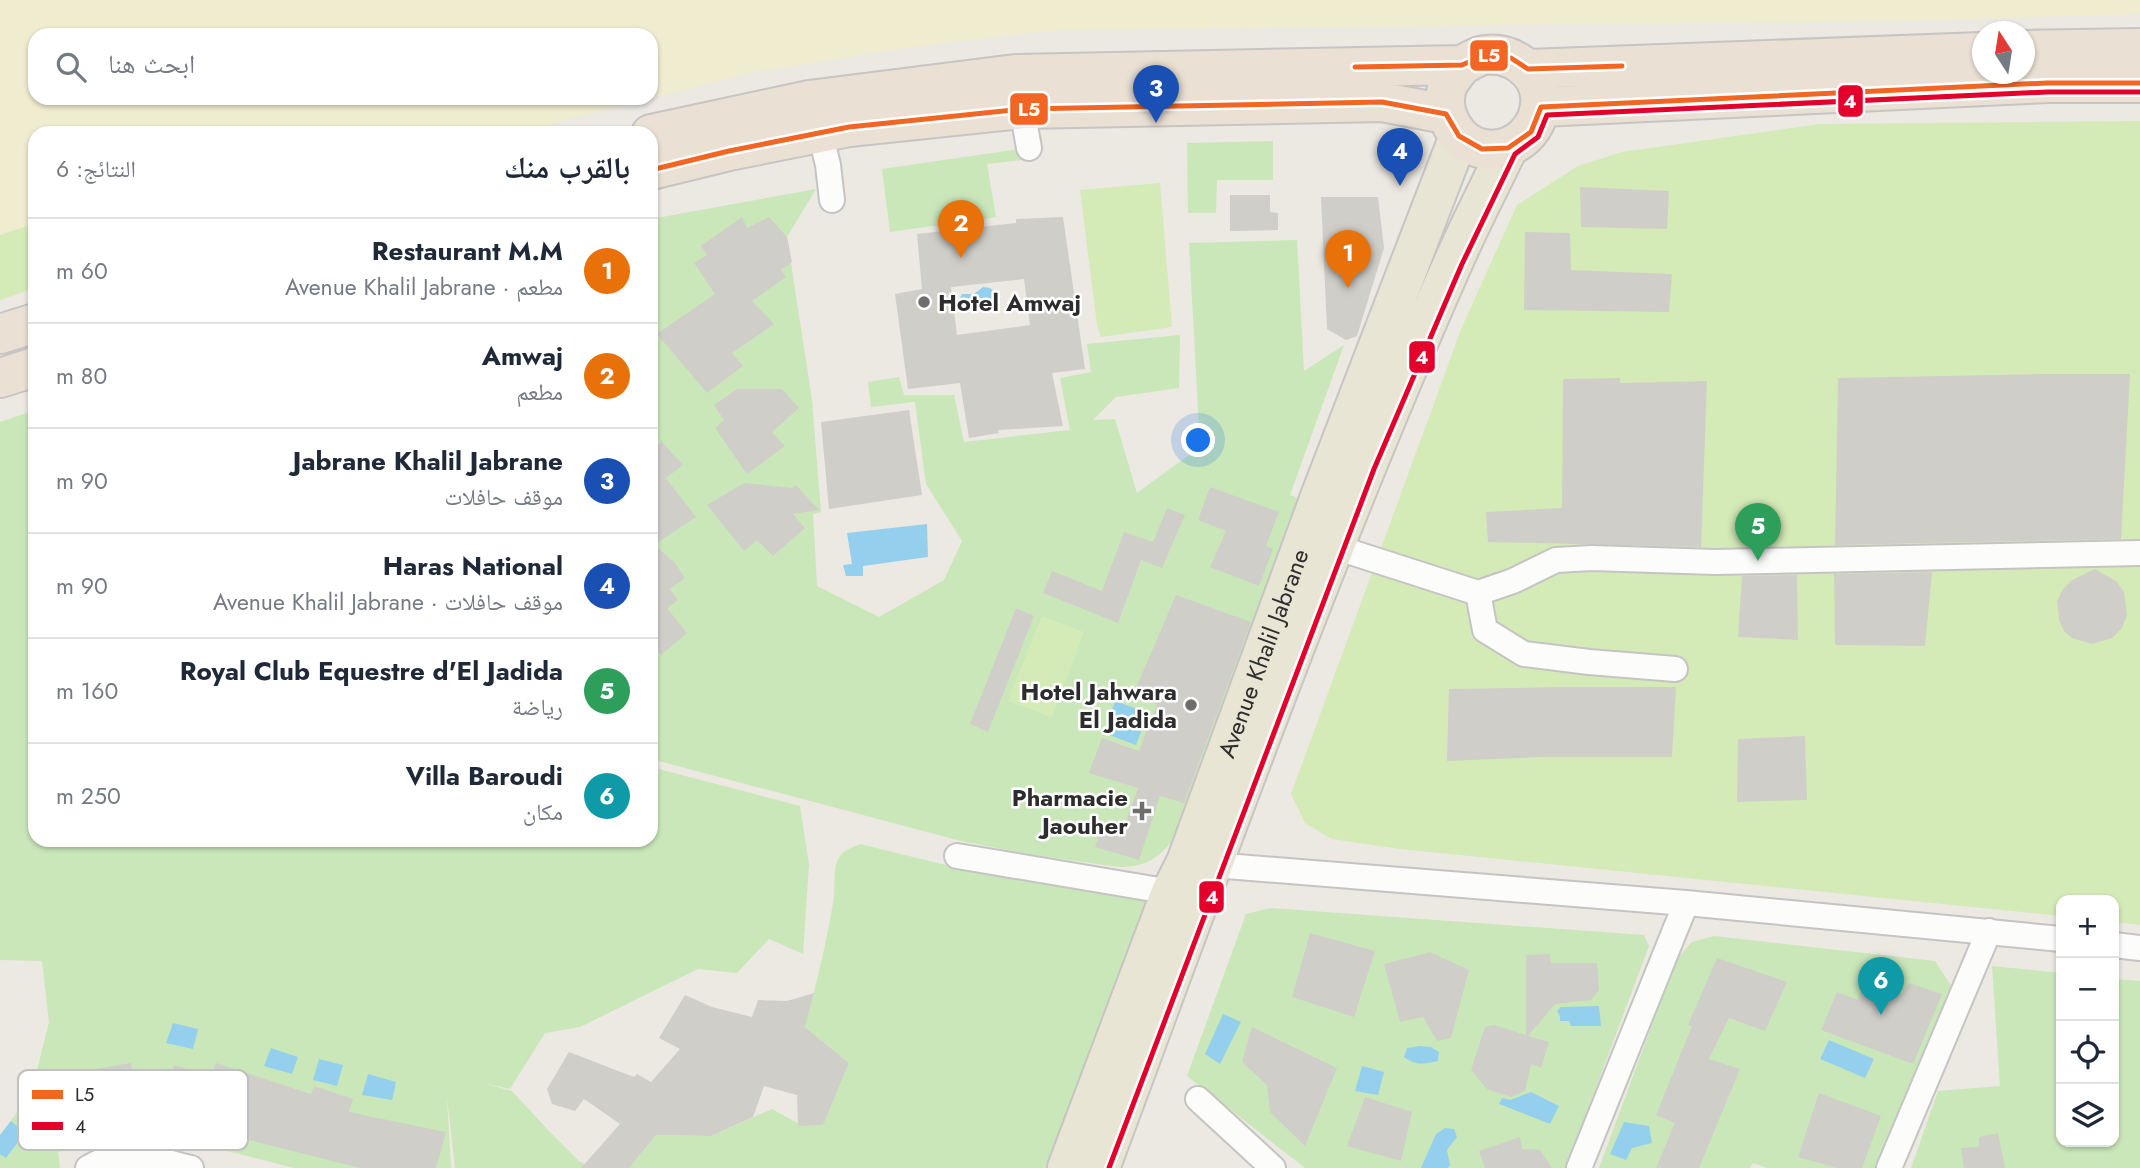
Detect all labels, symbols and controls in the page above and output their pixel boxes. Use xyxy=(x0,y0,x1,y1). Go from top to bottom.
north arrow xyxy=(1972,21,2035,84)
search box xyxy=(28,28,658,105)
line badge: L5 xyxy=(1469,39,1509,72)
text: L5 xyxy=(1478,42,1500,69)
text: ابحث هنا xyxy=(108,45,195,83)
icon: search xyxy=(52,48,90,86)
pin: 3 xyxy=(1133,65,1179,123)
line badge: 4 xyxy=(1837,84,1864,118)
text: 4 xyxy=(1843,88,1857,115)
line badge: L5 xyxy=(1009,92,1049,126)
text: L5 xyxy=(1018,96,1040,123)
pin: 4 xyxy=(1377,128,1423,186)
text: بالقرب منك xyxy=(504,146,630,189)
text: النتائج: 6 xyxy=(56,152,136,186)
pin: 2 xyxy=(938,200,984,258)
pin: 1 xyxy=(1325,230,1371,288)
text: Restaurant M.M xyxy=(372,232,563,270)
text: 60 m xyxy=(56,254,108,288)
text: 1 xyxy=(601,254,613,288)
text: مطعم · Avenue Khalil Jabrane xyxy=(285,270,563,304)
place label: Hotel Amwaj xyxy=(938,285,1081,320)
marker: Hotel Amwaj xyxy=(916,294,932,310)
text: Amwaj xyxy=(482,337,563,375)
line badge: 4 xyxy=(1408,340,1436,374)
text: 4 xyxy=(1415,344,1429,371)
text: 80 m xyxy=(56,359,107,393)
text: 2 xyxy=(599,359,615,393)
text: مطعم xyxy=(516,375,563,409)
your location xyxy=(1181,423,1215,457)
text: Jabrane Khalil Jabrane xyxy=(293,442,563,480)
text: 90 m xyxy=(56,464,108,498)
text: 3 xyxy=(600,464,614,498)
text: موقف حافلات xyxy=(445,480,563,514)
pin: 5 xyxy=(1735,503,1781,561)
street label: Avenue Khalil Jabrane xyxy=(1208,544,1317,762)
text: Haras National xyxy=(383,547,563,585)
text: 90 m xyxy=(56,569,108,603)
text: 4 xyxy=(599,569,615,603)
text: موقف حافلات · Avenue Khalil Jabrane xyxy=(213,585,563,619)
text: Royal Club Equestre d'El Jadida xyxy=(180,652,563,690)
text: 160 m xyxy=(56,674,118,708)
text: 5 xyxy=(600,674,614,708)
place label: Hotel Jahwara El Jadida xyxy=(1021,674,1177,737)
text: رياضة xyxy=(512,690,563,724)
marker: Hotel Jahwara El Jadida xyxy=(1183,697,1199,713)
text: Villa Baroudi xyxy=(406,757,563,795)
text: 250 m xyxy=(56,779,121,813)
text: 6 xyxy=(599,779,615,813)
place label: Pharmacie Jaouher xyxy=(1012,780,1128,843)
text: مكان xyxy=(523,795,563,829)
marker: Pharmacie Jaouher xyxy=(1134,803,1150,819)
line badge: 4 xyxy=(1198,880,1225,914)
text: 4 xyxy=(1205,884,1219,911)
map controls xyxy=(2056,895,2119,1147)
button: + xyxy=(2056,895,2119,958)
pin: 6 xyxy=(1858,957,1904,1015)
button: − xyxy=(2056,958,2119,1021)
button: locate xyxy=(2056,1021,2119,1084)
legend xyxy=(18,1070,248,1150)
text: L5 xyxy=(75,1081,94,1108)
button: layers xyxy=(2056,1084,2119,1147)
text: 4 xyxy=(75,1113,86,1140)

